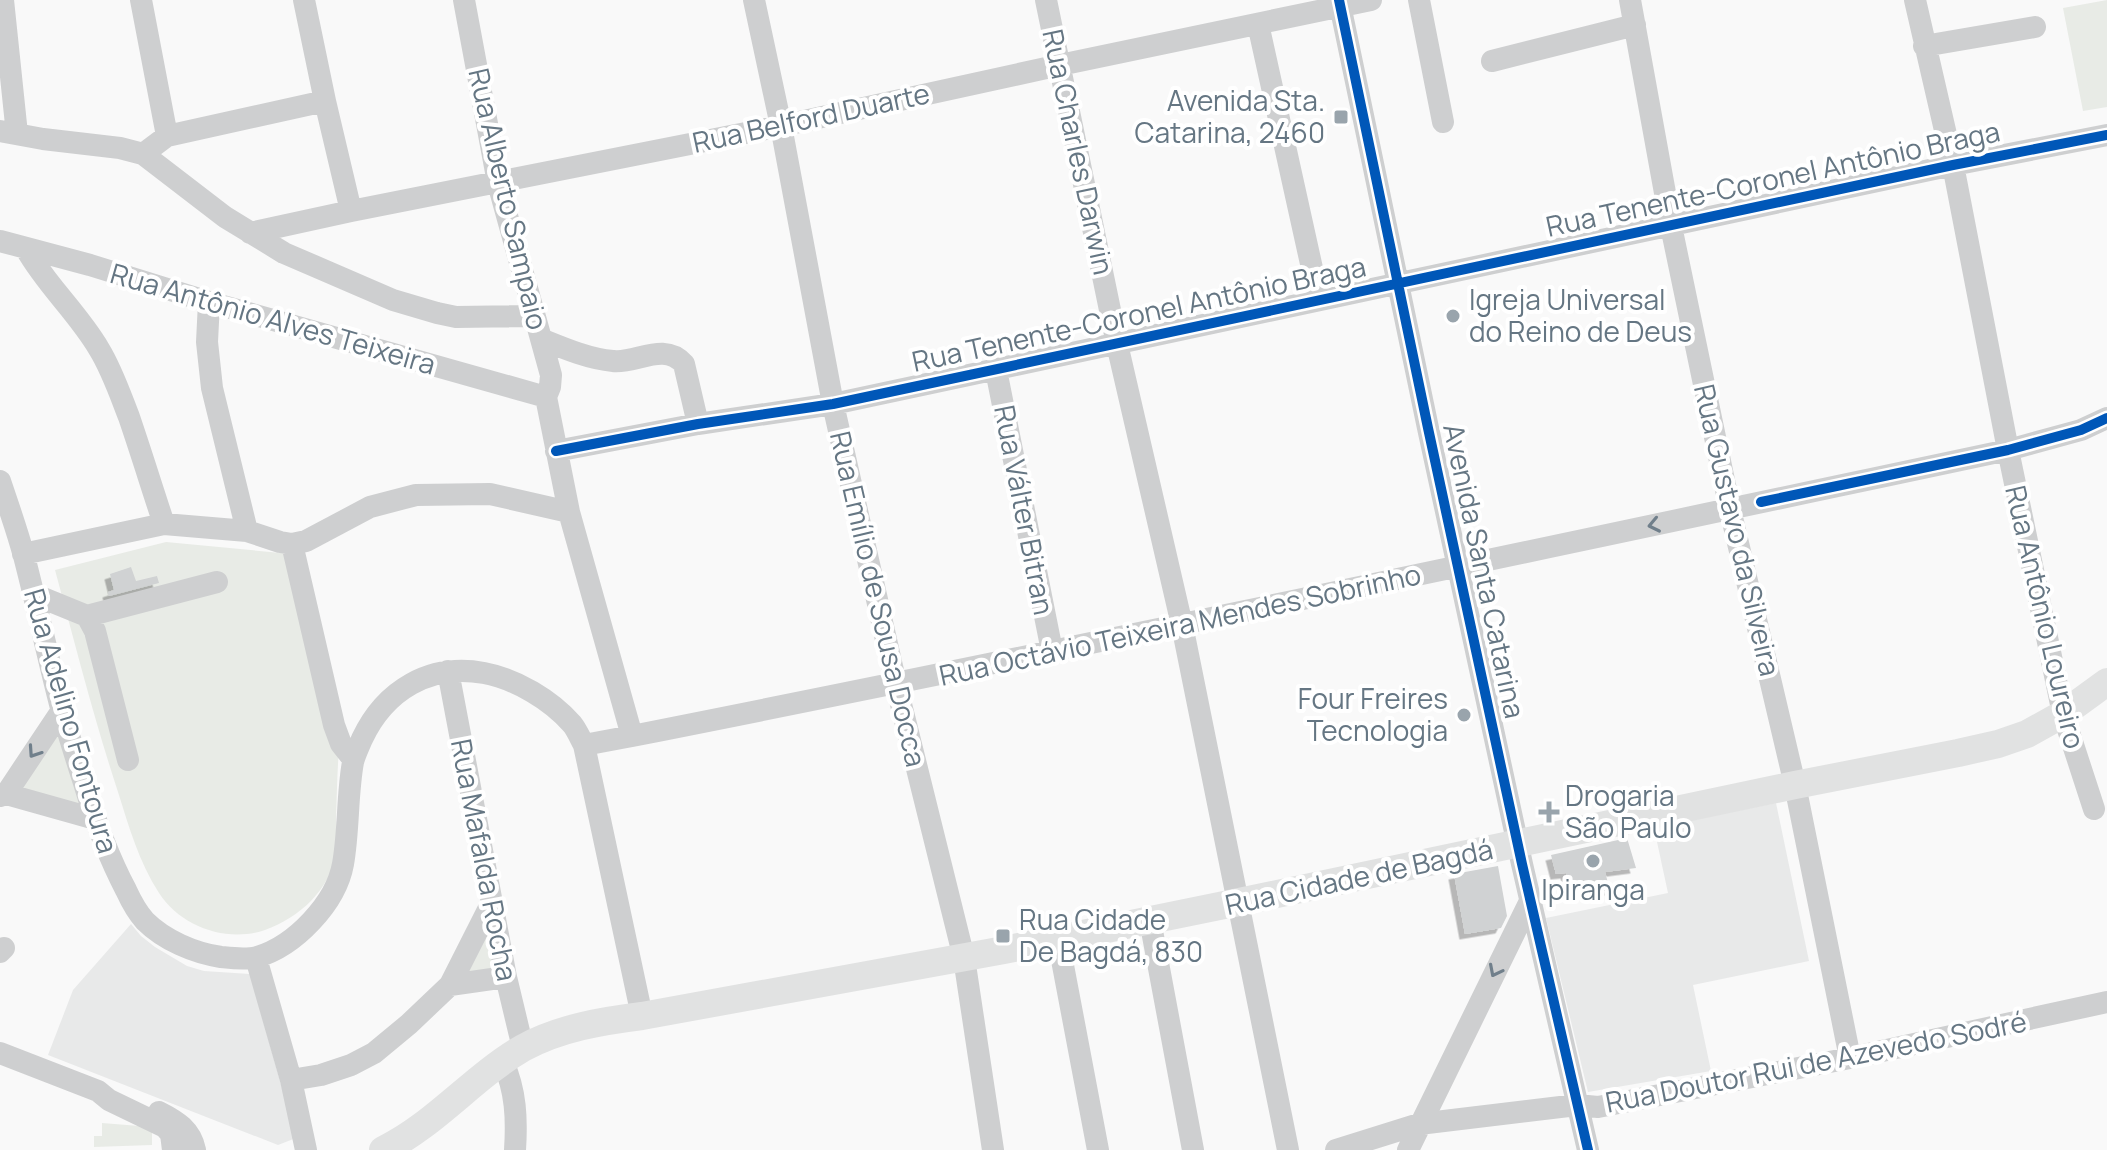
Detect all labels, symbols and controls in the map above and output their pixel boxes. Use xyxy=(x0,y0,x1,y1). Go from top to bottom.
street label: Rua Charles Darwin xyxy=(1034,26,1124,278)
street label: Rua Alberto Sampaio xyxy=(460,64,558,333)
street label: Rua Belford Duarte xyxy=(689,73,933,161)
place label: Avenida Sta. Catarina, 2460 xyxy=(1134,81,1325,151)
marker: Avenida Sta. Catarina, 2460 xyxy=(1332,108,1350,126)
street label: Rua Tenente-Coronel Antônio Braga xyxy=(1542,111,2003,245)
street label: Rua Tenente-Coronel Antônio Braga xyxy=(908,246,1369,380)
street label: Rua Antônio Alves Teixeira xyxy=(106,253,440,383)
place label: Igreja Universal do Reino de Deus xyxy=(1469,280,1692,350)
marker: Igreja Universal do Reino de Deus xyxy=(1444,307,1462,325)
street label: Rua Gustavo da Silveira xyxy=(1686,380,1790,679)
street label: Rua Válter Bitran xyxy=(986,402,1064,618)
street label: Avenida Santa Catarina xyxy=(1435,420,1535,722)
street label: Rua Emílio de Sousa Docca xyxy=(822,427,936,770)
street label: Rua Antônio Loureiro xyxy=(1997,481,2095,752)
one-way arrow xyxy=(1647,516,1661,533)
street label: Rua Octávio Teixeira Mendes Sobrinho xyxy=(935,554,1424,694)
street label: Rua Adelino Fontoura xyxy=(16,584,128,858)
place label: Four Freires Tecnologia xyxy=(1298,679,1448,749)
marker: Four Freires Tecnologia xyxy=(1455,706,1473,724)
street label: Rua Mafalda Rocha xyxy=(443,736,527,984)
one-way arrow xyxy=(28,743,43,758)
place label: Drogaria São Paulo xyxy=(1565,776,1692,846)
marker: Drogaria São Paulo xyxy=(1540,803,1558,821)
street label: Rua Cidade de Bagdá xyxy=(1221,829,1496,923)
marker: Ipiranga xyxy=(1584,852,1602,870)
place label: Ipiranga xyxy=(1541,870,1645,908)
place label: Rua Cidade De Bagdá, 830 xyxy=(1019,900,1203,970)
marker: Rua Cidade De Bagdá, 830 xyxy=(994,927,1012,945)
one-way arrow xyxy=(1490,962,1505,977)
street label: Rua Doutor Rui de Azevedo Sodré xyxy=(1602,1002,2030,1121)

